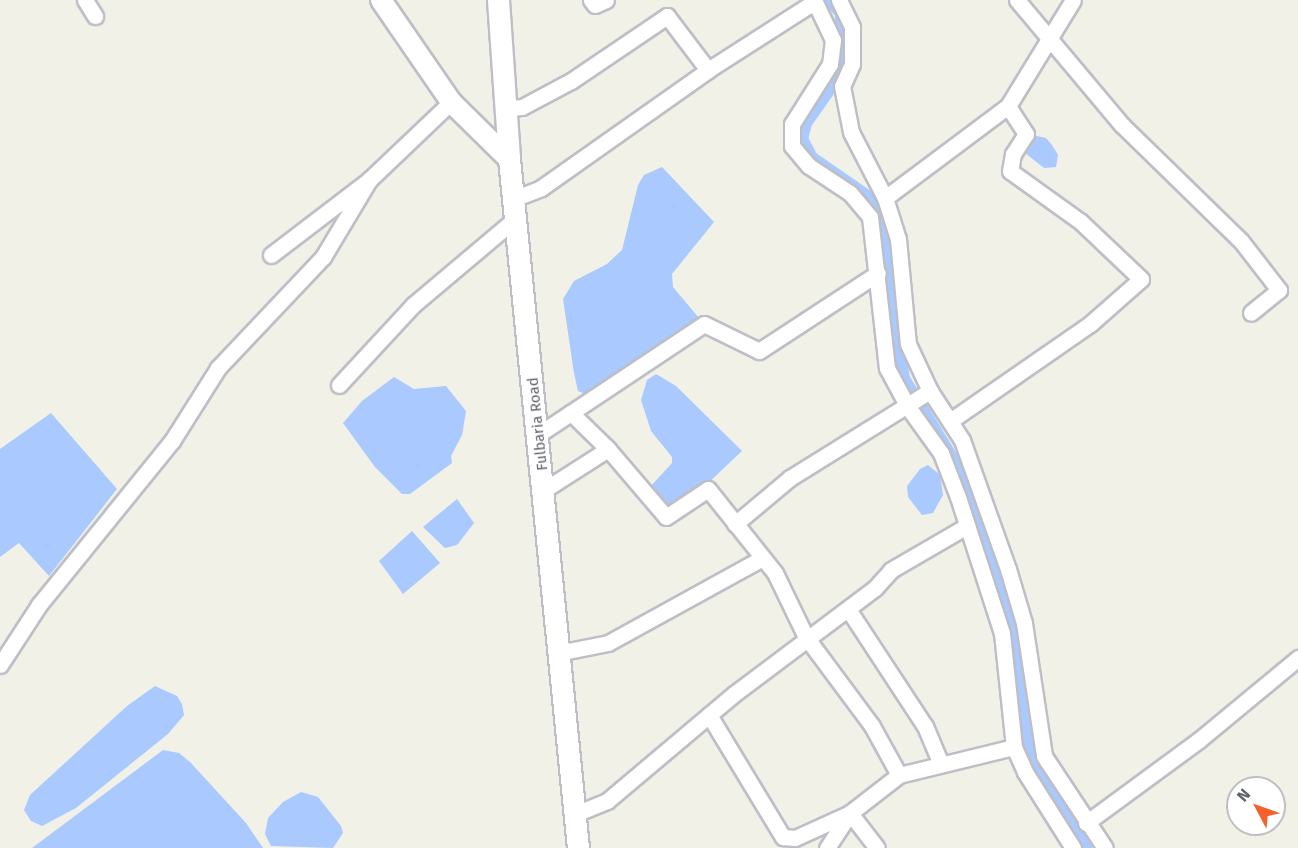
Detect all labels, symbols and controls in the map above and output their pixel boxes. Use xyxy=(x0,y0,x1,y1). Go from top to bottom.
street label: Fulbaria Road xyxy=(524,377,552,471)
north arrow xyxy=(1226,776,1286,836)
text: N xyxy=(1233,785,1254,805)

